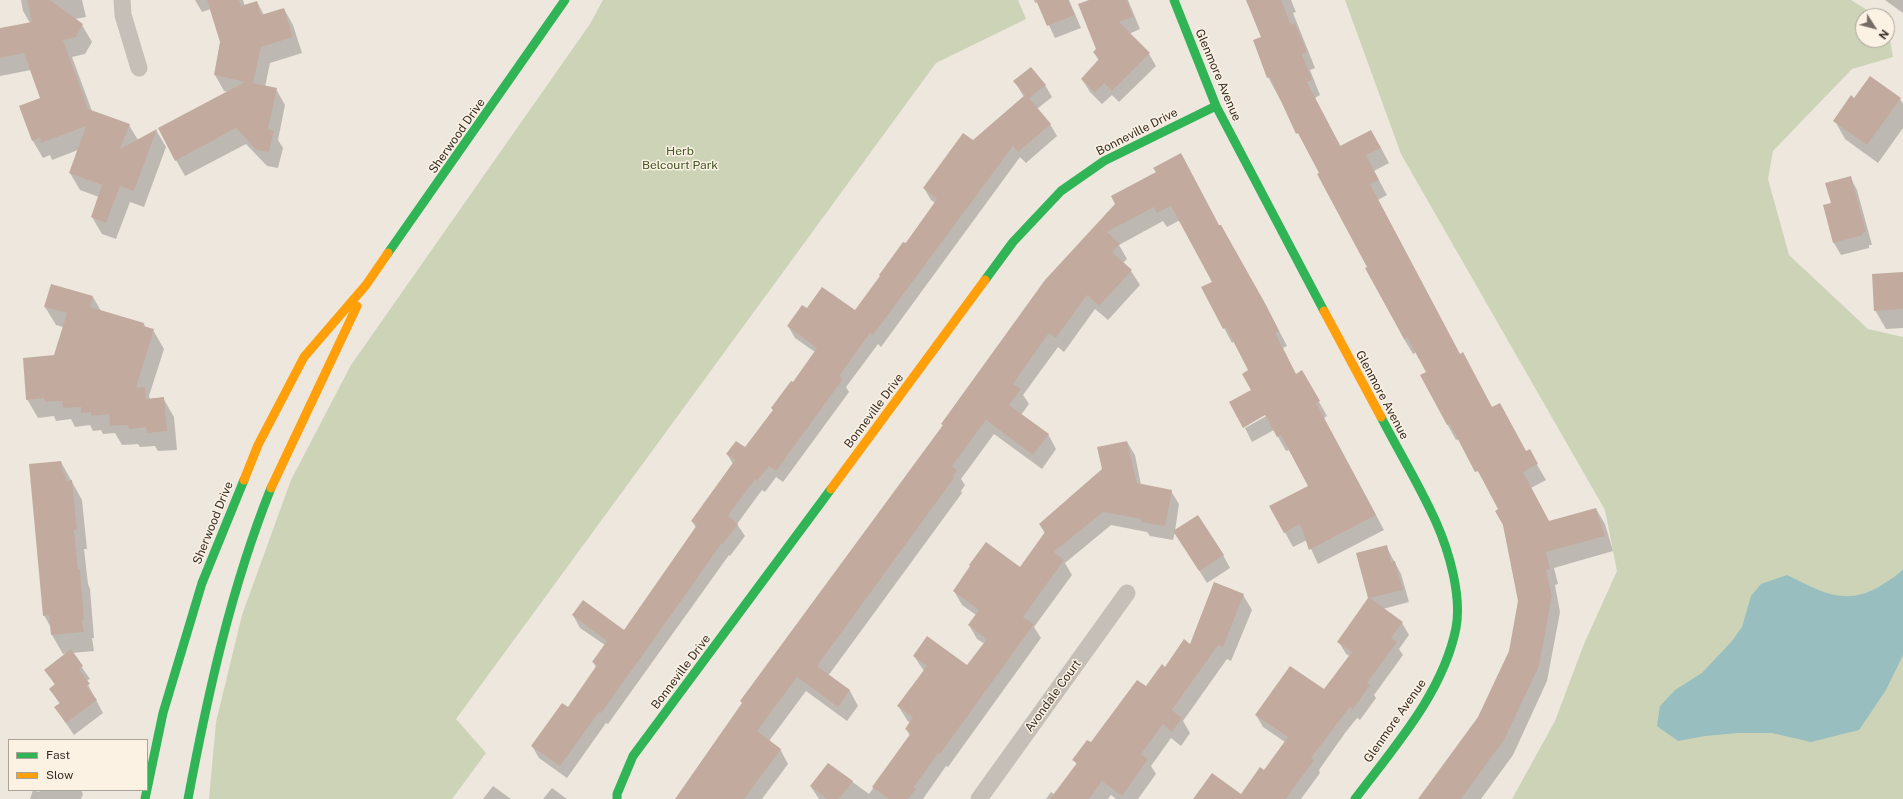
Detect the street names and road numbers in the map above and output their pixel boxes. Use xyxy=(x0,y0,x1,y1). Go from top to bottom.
street label: Glenmore Avenue xyxy=(1192,27,1244,123)
street label: Sherwood Drive xyxy=(426,96,488,176)
street label: Bonneville Drive xyxy=(1094,105,1180,159)
street label: Glenmore Avenue xyxy=(1353,348,1411,442)
street label: Bonneville Drive xyxy=(841,371,907,451)
street label: Sherwood Drive xyxy=(190,479,236,567)
street label: Bonneville Drive xyxy=(648,632,714,712)
street label: Avondale Court xyxy=(1022,657,1084,735)
street label: Glenmore Avenue xyxy=(1361,677,1429,765)

